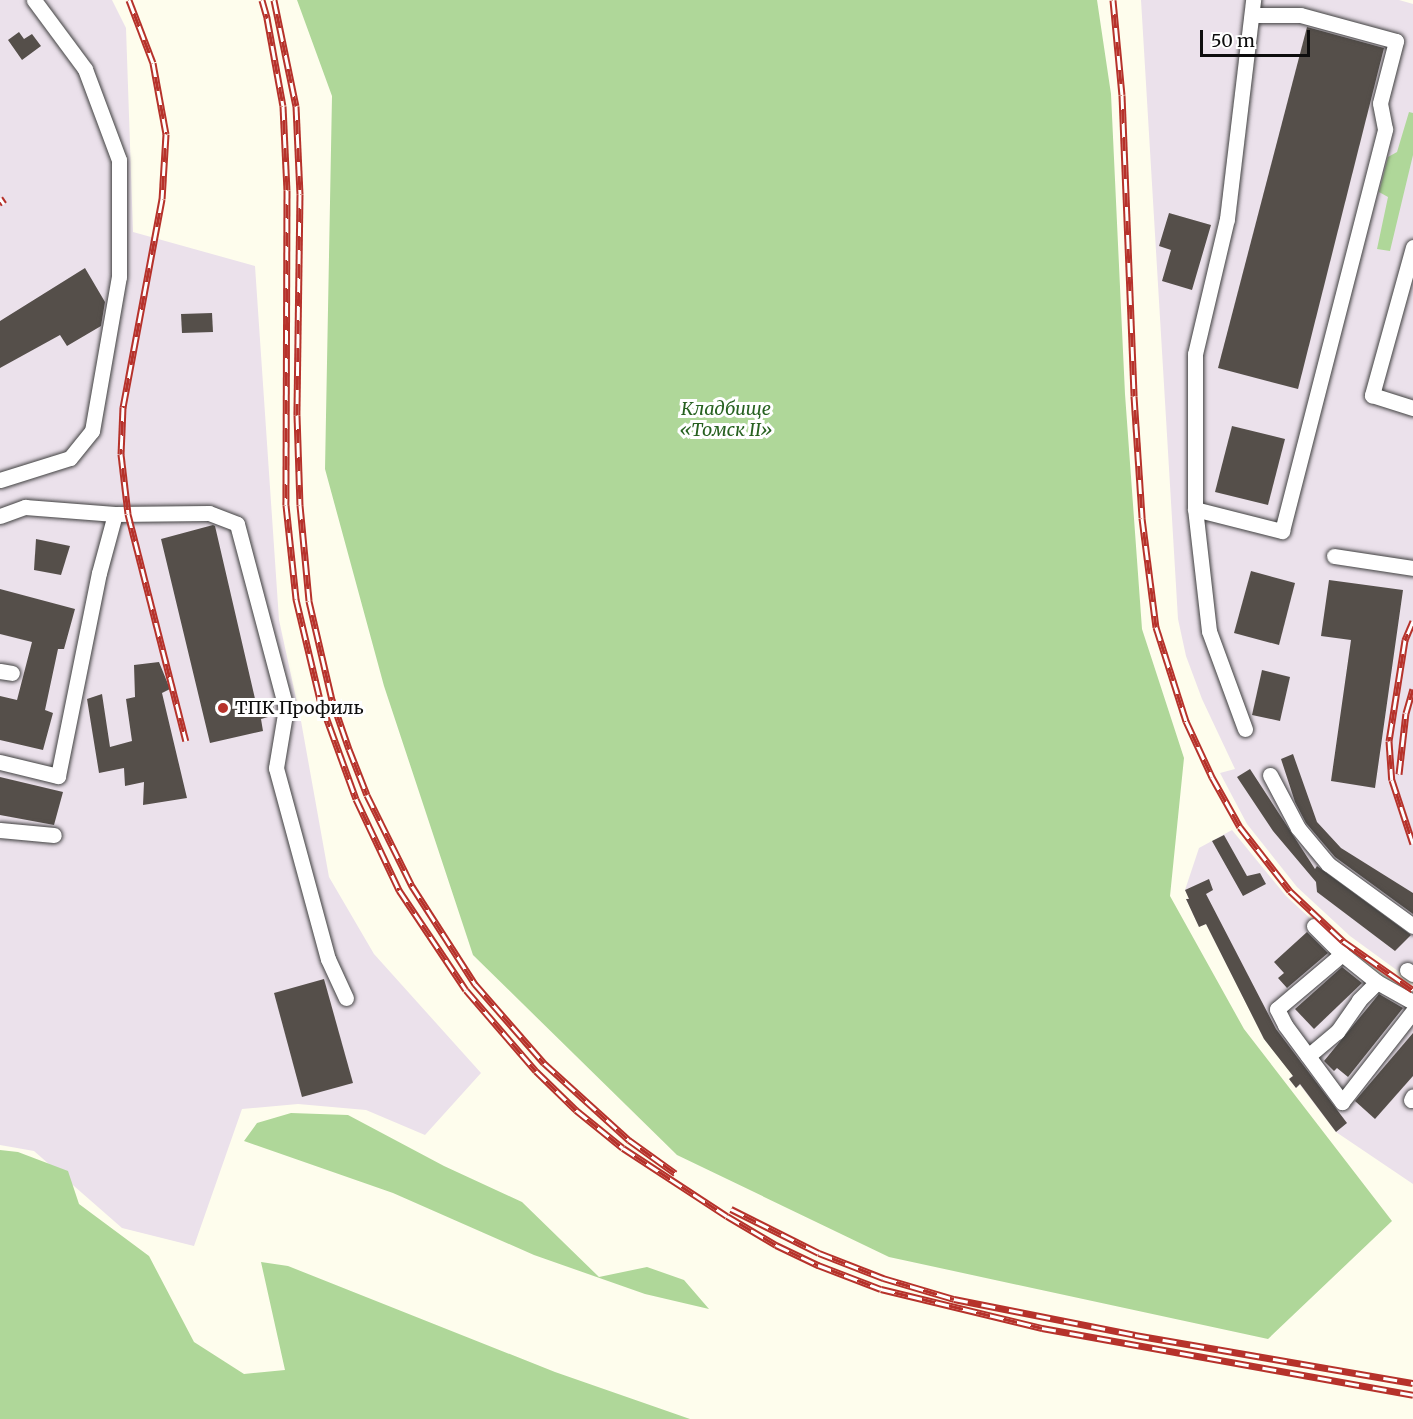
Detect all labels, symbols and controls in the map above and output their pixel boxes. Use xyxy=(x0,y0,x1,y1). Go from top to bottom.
scale bar xyxy=(1203,18,1312,56)
text: 50 m xyxy=(1211,29,1255,52)
park label: Кладбище «Томск II» xyxy=(680,399,772,442)
place label: ТПК Профиль xyxy=(235,697,364,719)
marker: ТПК Профиль xyxy=(216,701,230,715)

